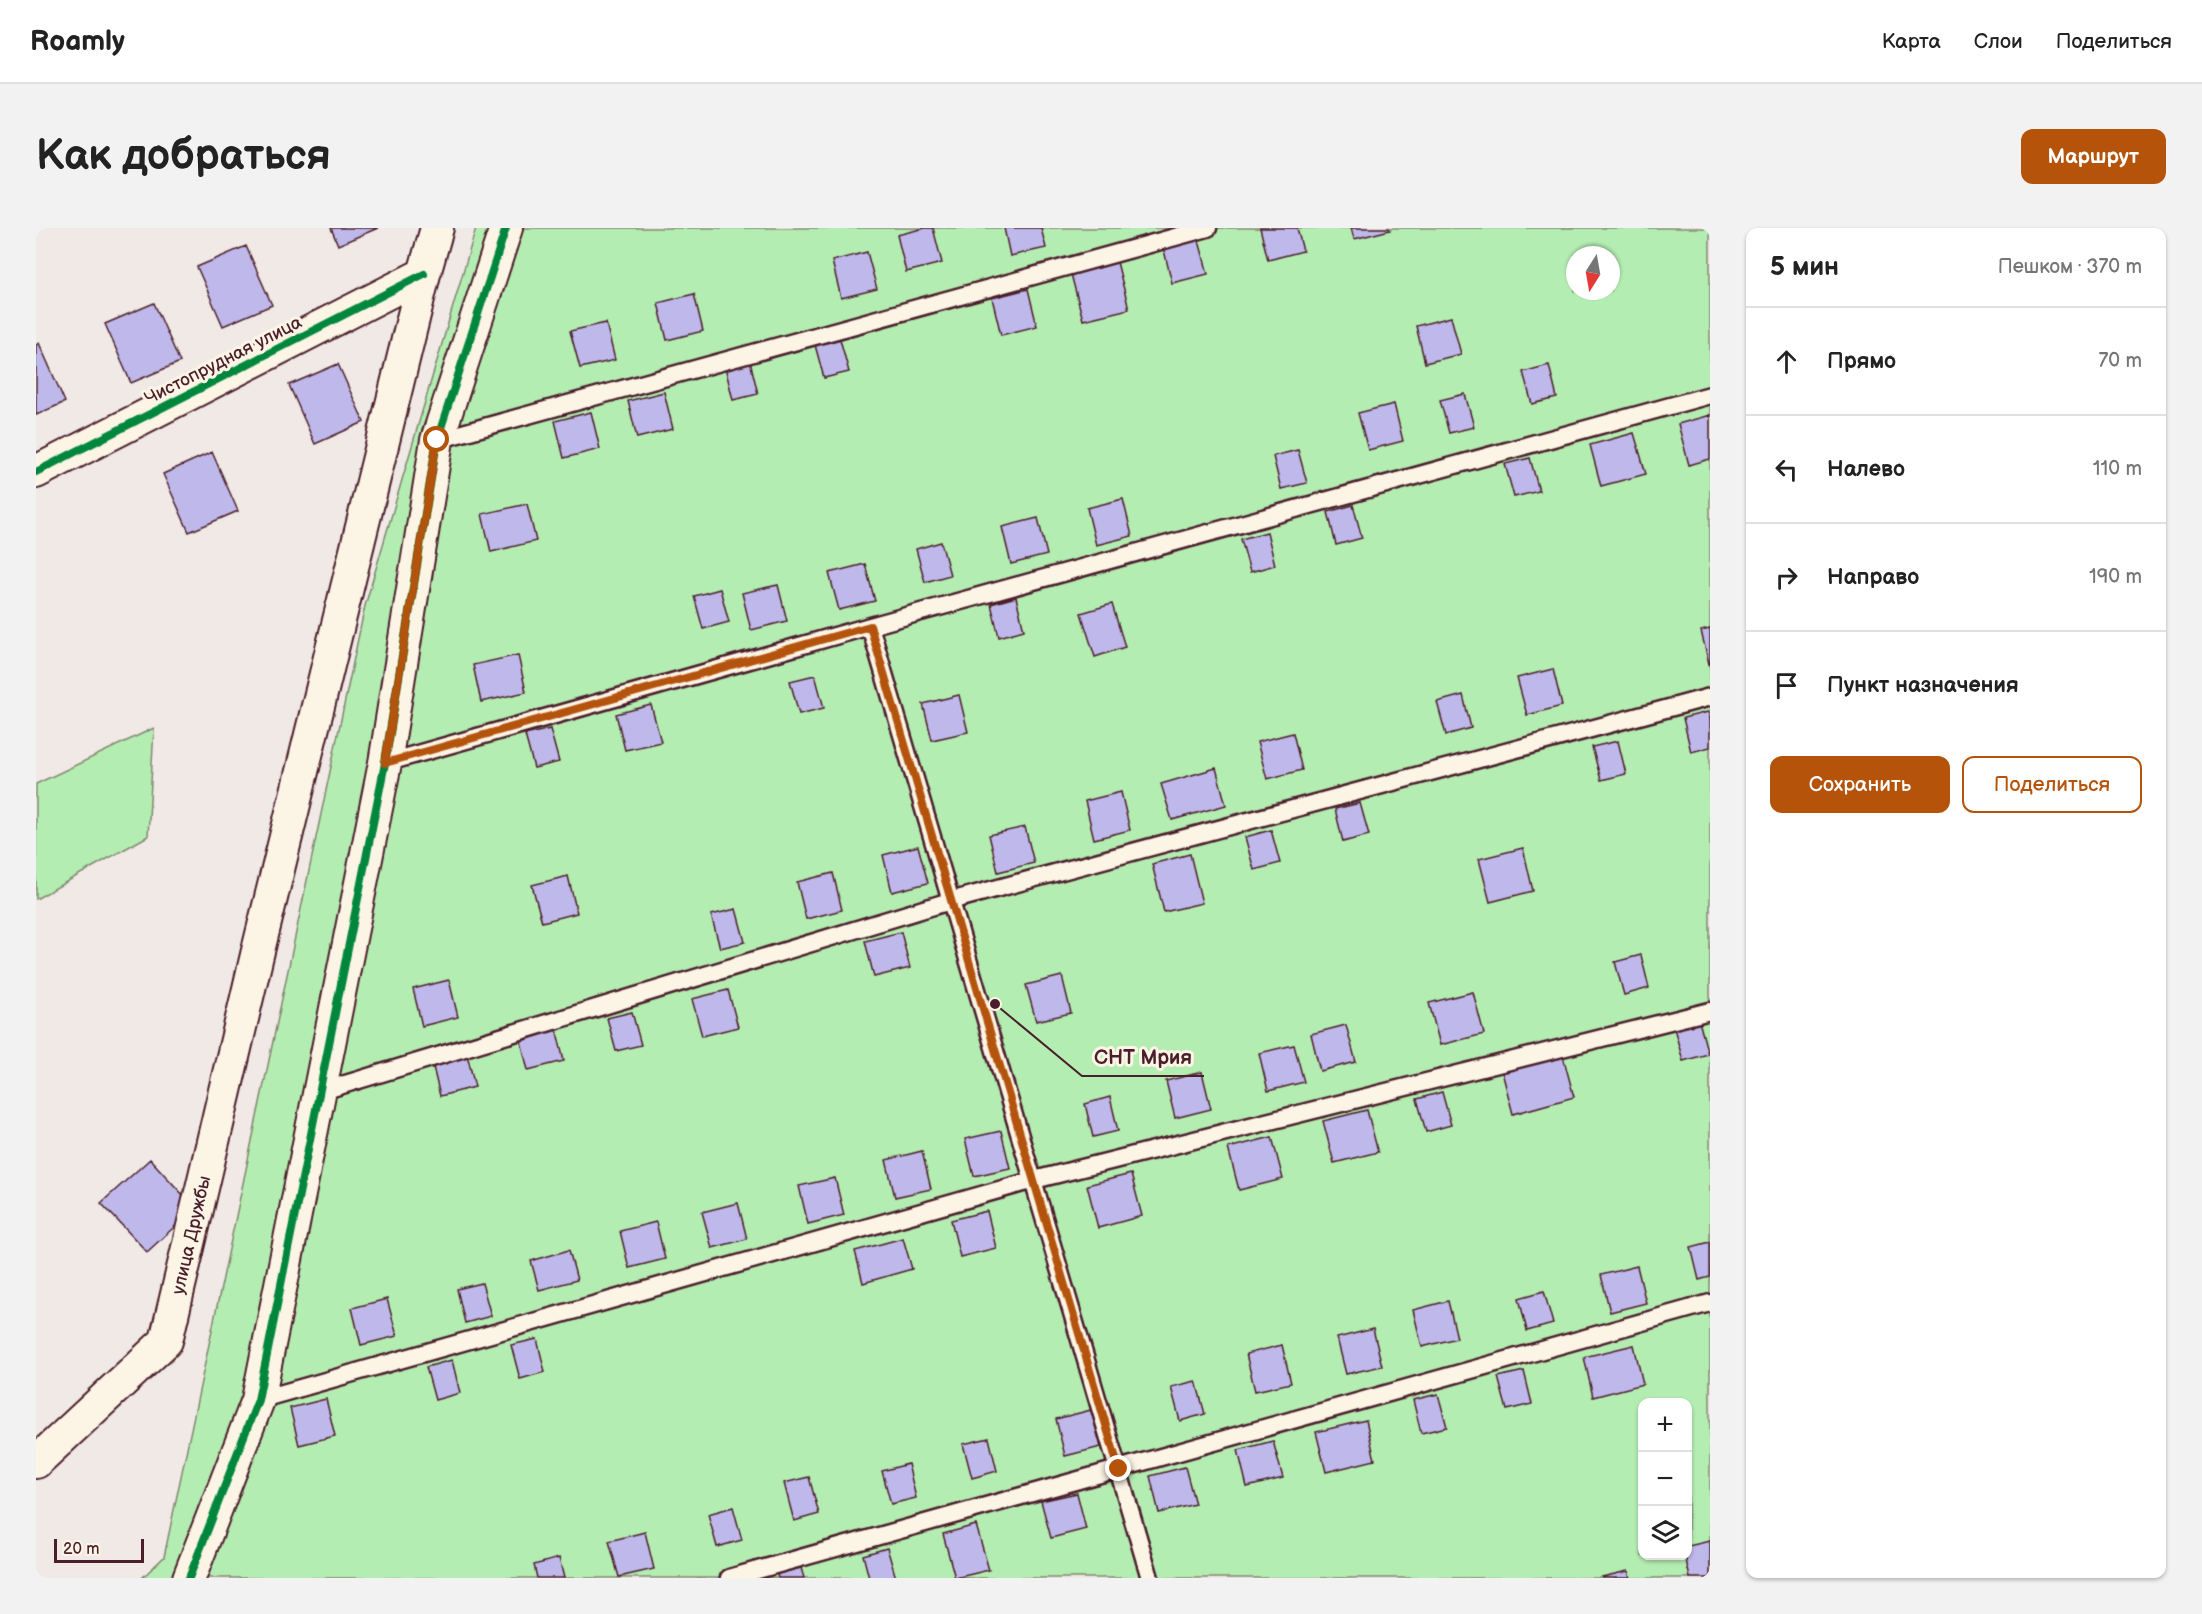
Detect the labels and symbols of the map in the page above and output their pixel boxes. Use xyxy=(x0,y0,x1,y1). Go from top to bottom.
north arrow xyxy=(1566,246,1620,300)
street label: Чистопрудная улица xyxy=(141,312,306,409)
route start xyxy=(423,426,449,452)
callout: СНТ Мрия xyxy=(1082,1038,1204,1076)
text: СНТ Мрия xyxy=(1094,1046,1192,1070)
street label: улица Дружбы xyxy=(168,1174,215,1297)
route end xyxy=(1105,1455,1131,1481)
scale bar xyxy=(54,1536,144,1564)

